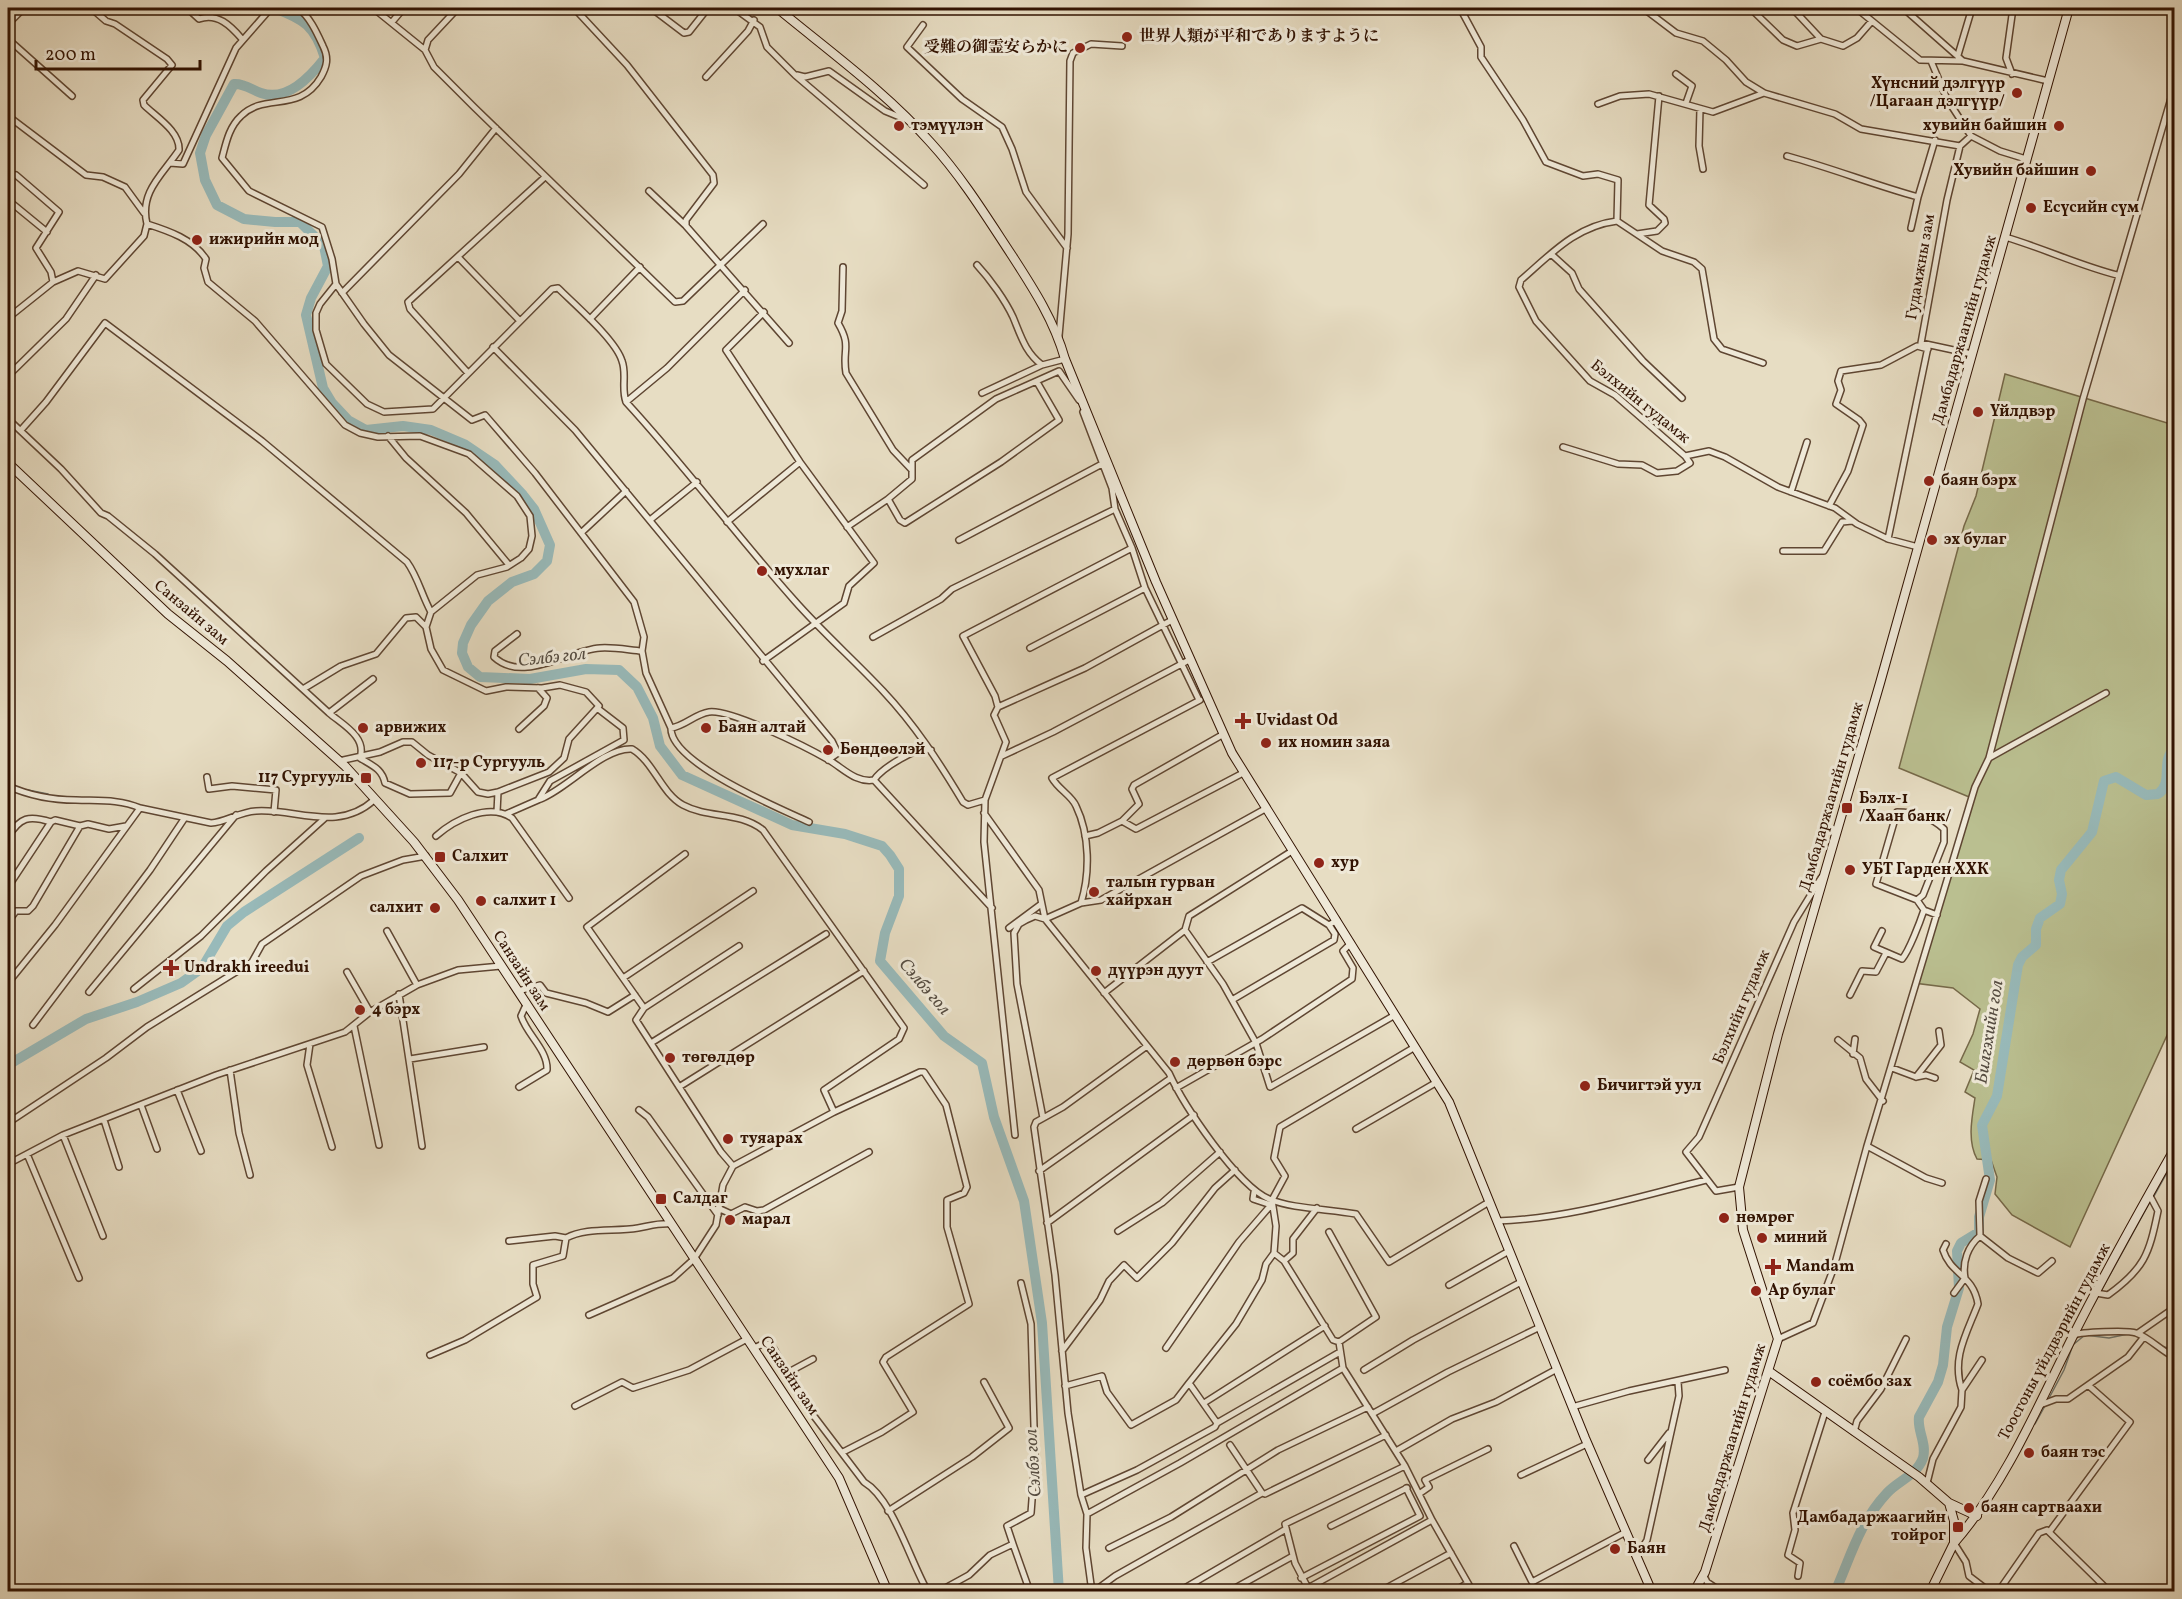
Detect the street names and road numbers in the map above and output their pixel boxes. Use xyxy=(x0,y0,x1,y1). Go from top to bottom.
street label: Гудамжны зам xyxy=(1901,212,1941,322)
street label: Дамбадаржаагийн гудамж xyxy=(1927,232,2003,427)
street label: Бэлхийн гудамж xyxy=(1585,355,1695,449)
street label: Санзайн зам xyxy=(149,575,233,651)
street label: Дамбадаржаагийн гудамж xyxy=(1794,699,1870,894)
street label: Санзайн зам xyxy=(487,927,555,1015)
street label: Бэлхийн гудамж xyxy=(1708,946,1776,1068)
street label: Тоосгоны үйлдвэрийн гудамж xyxy=(1994,1239,2117,1444)
street label: Санзайн зам xyxy=(754,1332,824,1420)
street label: Дамбадаржаагийн гудамж xyxy=(1694,1341,1772,1535)

